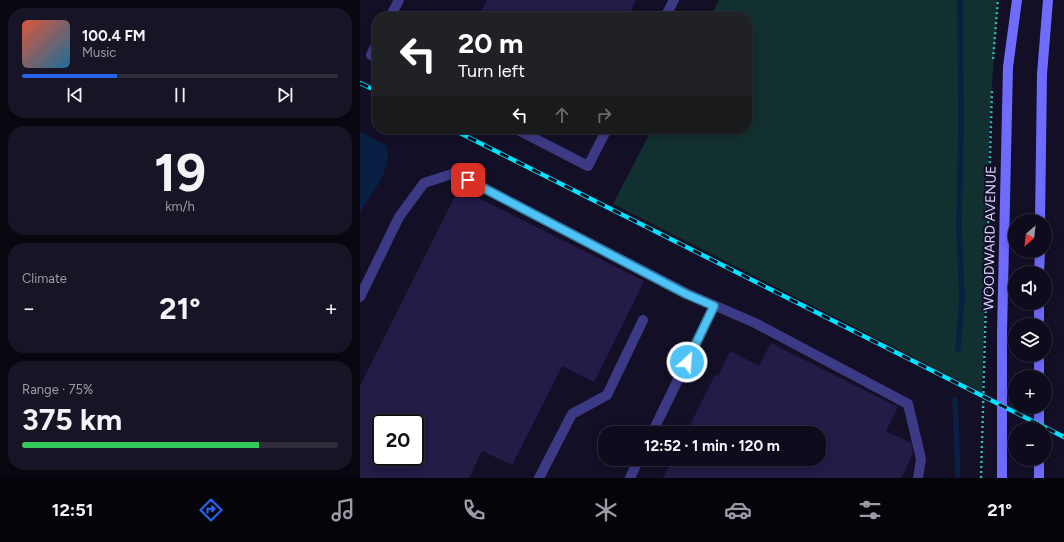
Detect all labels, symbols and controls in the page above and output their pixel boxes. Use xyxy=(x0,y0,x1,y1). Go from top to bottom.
text: 20 m xyxy=(458,26,523,60)
text: 100.4 FM xyxy=(82,27,146,45)
icon: left xyxy=(392,28,444,80)
text: Music xyxy=(82,45,116,60)
text: Turn left xyxy=(458,60,525,82)
icon: previous xyxy=(64,84,86,106)
icon: pause xyxy=(169,84,191,106)
icon: next xyxy=(274,84,296,106)
icon: left xyxy=(509,104,531,126)
icon: ahead xyxy=(551,104,573,126)
icon: right xyxy=(593,104,615,126)
text: 19 xyxy=(154,142,206,204)
pin xyxy=(451,163,485,197)
street label: WOODWARD AVENUE xyxy=(980,165,1000,311)
icon: arrive xyxy=(457,169,479,191)
text: km/h xyxy=(165,199,195,214)
north arrow xyxy=(1008,214,1052,258)
map controls xyxy=(1008,214,1052,466)
button: sound xyxy=(1008,266,1052,310)
text: Climate xyxy=(22,271,67,286)
text: 21° xyxy=(159,290,201,327)
text: − xyxy=(22,295,36,322)
text: + xyxy=(324,295,338,322)
button: layers xyxy=(1008,318,1052,362)
position arrow xyxy=(666,341,708,383)
button: + xyxy=(1008,370,1052,414)
text: Range · 75% xyxy=(22,382,93,397)
text: 375 km xyxy=(22,401,122,438)
speed limit sign: 20 xyxy=(372,414,424,466)
button: − xyxy=(1008,422,1052,466)
text: 12:52 · 1 min · 120 m xyxy=(644,437,780,455)
icon: directions xyxy=(197,496,225,524)
icon: music xyxy=(329,496,357,524)
icon: phone xyxy=(460,496,488,524)
icon: climate xyxy=(592,496,620,524)
icon: car xyxy=(724,496,752,524)
icon: filters xyxy=(856,496,884,524)
text: 12:51 xyxy=(52,499,93,521)
text: 21° xyxy=(987,499,1012,521)

